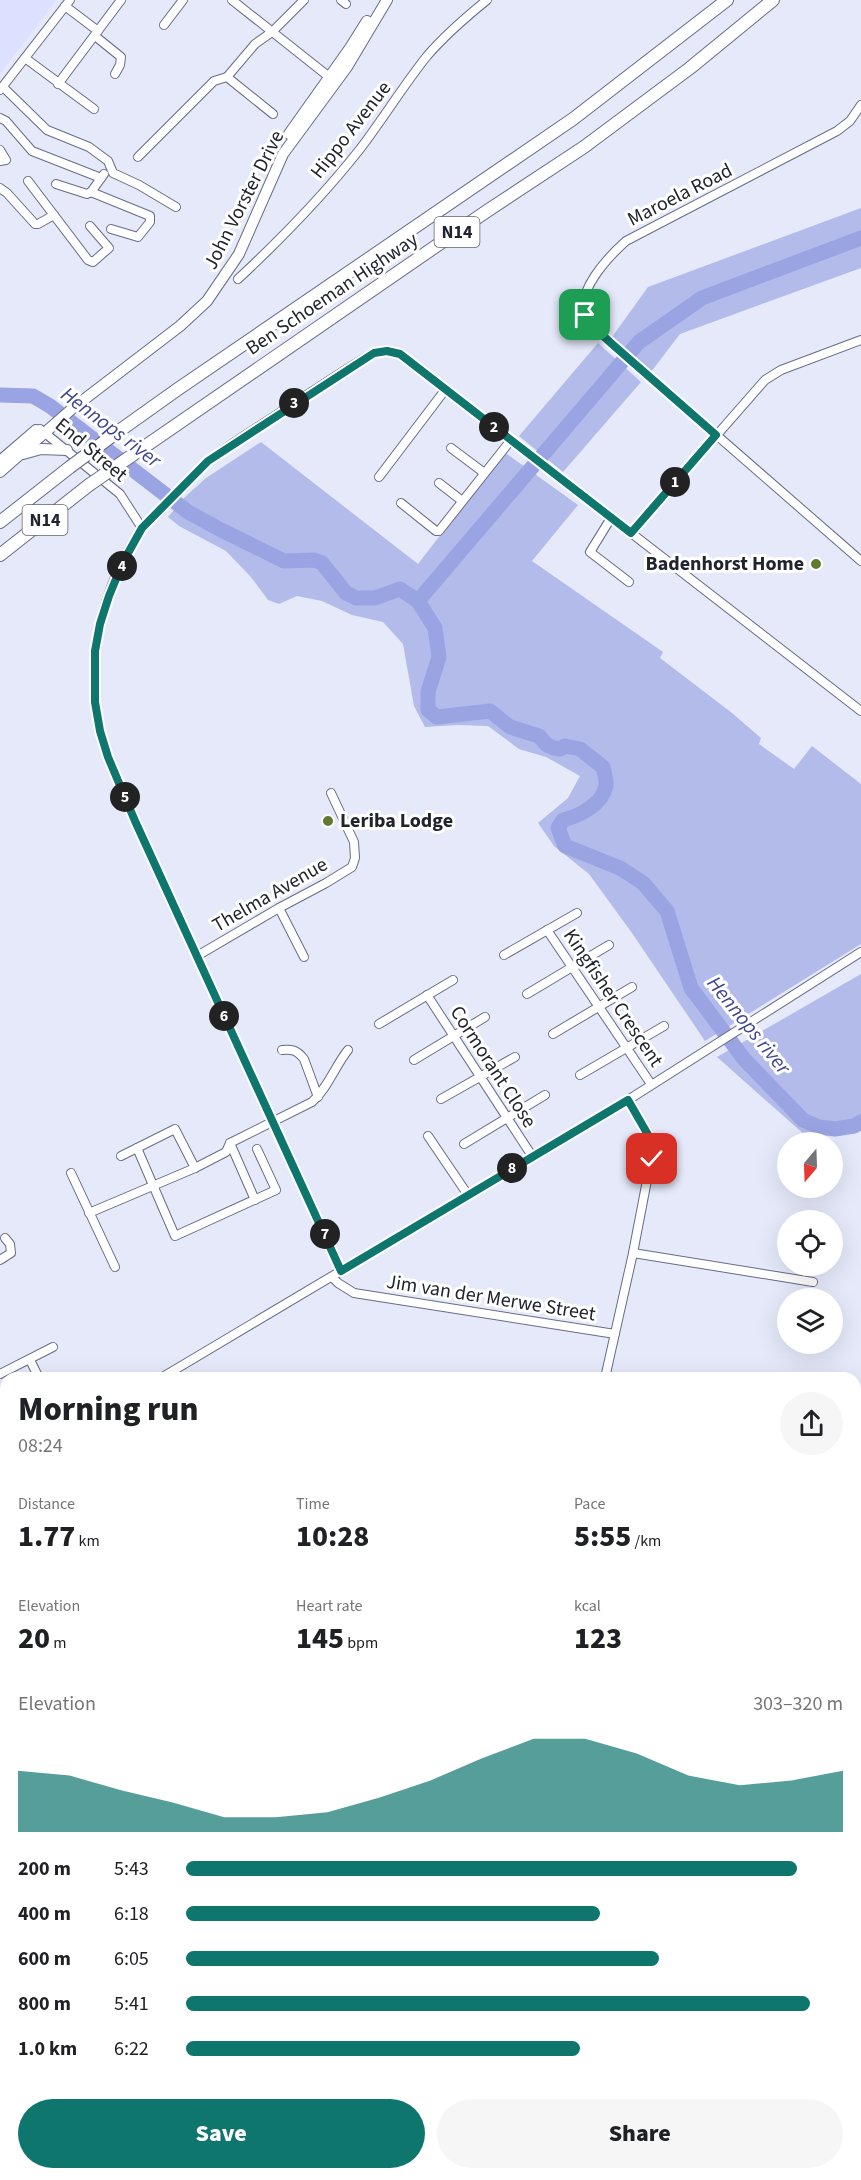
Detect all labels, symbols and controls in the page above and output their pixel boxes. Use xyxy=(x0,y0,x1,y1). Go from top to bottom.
street label: Hippo Avenue xyxy=(304,75,398,185)
street label: John Vorster Drive xyxy=(197,126,291,274)
street label: Maroela Road xyxy=(623,157,737,233)
road number: N14 xyxy=(434,217,480,247)
street label: Ben Schoeman Highway xyxy=(240,225,424,362)
pin xyxy=(559,289,610,340)
icon: arrive xyxy=(568,298,601,331)
water label: Hennops river xyxy=(55,379,168,475)
pin: 3 xyxy=(279,388,309,418)
text: 3 xyxy=(290,392,298,414)
street label: End Street xyxy=(49,411,133,489)
pin: 2 xyxy=(479,412,509,442)
text: 2 xyxy=(490,416,498,438)
pin: 1 xyxy=(660,467,690,497)
text: 1 xyxy=(671,471,679,493)
road number: N14 xyxy=(22,505,68,535)
place label: Badenhorst Home xyxy=(646,550,804,578)
pin: 4 xyxy=(107,551,137,581)
text: 4 xyxy=(118,555,126,577)
marker: Badenhorst Home xyxy=(809,557,823,571)
pin: 5 xyxy=(110,782,140,812)
text: 5 xyxy=(121,786,129,808)
place label: Leriba Lodge xyxy=(340,807,453,835)
marker: Leriba Lodge xyxy=(321,814,335,828)
street label: Thelma Avenue xyxy=(207,851,333,939)
street label: Kingfisher Crescent xyxy=(556,923,670,1073)
water label: Hennops river xyxy=(700,969,799,1081)
street label: Cormorant Close xyxy=(443,1000,543,1134)
pin: 6 xyxy=(209,1001,239,1031)
text: 6 xyxy=(220,1005,228,1027)
north arrow xyxy=(777,1132,843,1198)
map controls xyxy=(777,1132,843,1354)
pin xyxy=(626,1133,677,1184)
icon: check xyxy=(635,1142,668,1175)
pin: 8 xyxy=(497,1153,527,1183)
text: 8 xyxy=(508,1157,516,1179)
button: locate xyxy=(777,1210,843,1276)
pin: 7 xyxy=(310,1219,340,1249)
text: 7 xyxy=(321,1223,329,1245)
street label: Jim van der Merwe Street xyxy=(385,1268,598,1328)
button: layers xyxy=(777,1288,843,1354)
text: Morning run xyxy=(18,1386,198,1433)
button: share xyxy=(780,1392,843,1455)
text: 08:24 xyxy=(18,1432,63,1460)
text: Distance xyxy=(18,1493,75,1515)
text: Time xyxy=(296,1493,330,1515)
text: Pace xyxy=(574,1493,605,1515)
text: 1.77 xyxy=(18,1515,75,1558)
text: 10:28 xyxy=(296,1515,369,1558)
text: 5:55 xyxy=(574,1515,631,1558)
text: km xyxy=(75,1530,100,1552)
text: /km xyxy=(631,1530,661,1552)
text: Elevation xyxy=(18,1595,80,1617)
text: Heart rate xyxy=(296,1595,363,1617)
text: kcal xyxy=(574,1595,601,1617)
text: 20 xyxy=(18,1617,50,1660)
text: 145 xyxy=(296,1617,344,1660)
text: 123 xyxy=(574,1617,622,1660)
text: m xyxy=(50,1632,67,1654)
text: bpm xyxy=(344,1632,378,1654)
text: Elevation xyxy=(18,1690,96,1718)
text: 303–320 m xyxy=(753,1690,843,1718)
text: 200 m xyxy=(18,1855,71,1883)
text: 5:43 xyxy=(114,1855,149,1883)
text: 400 m xyxy=(18,1900,71,1928)
text: 6:18 xyxy=(114,1900,149,1928)
text: 600 m xyxy=(18,1945,71,1973)
text: 6:05 xyxy=(114,1945,149,1973)
text: 800 m xyxy=(18,1990,71,2018)
text: 5:41 xyxy=(114,1990,149,2018)
text: 1.0 km xyxy=(18,2035,77,2063)
text: 6:22 xyxy=(114,2035,149,2063)
button: Save xyxy=(18,2099,425,2168)
button: Share xyxy=(437,2099,843,2168)

